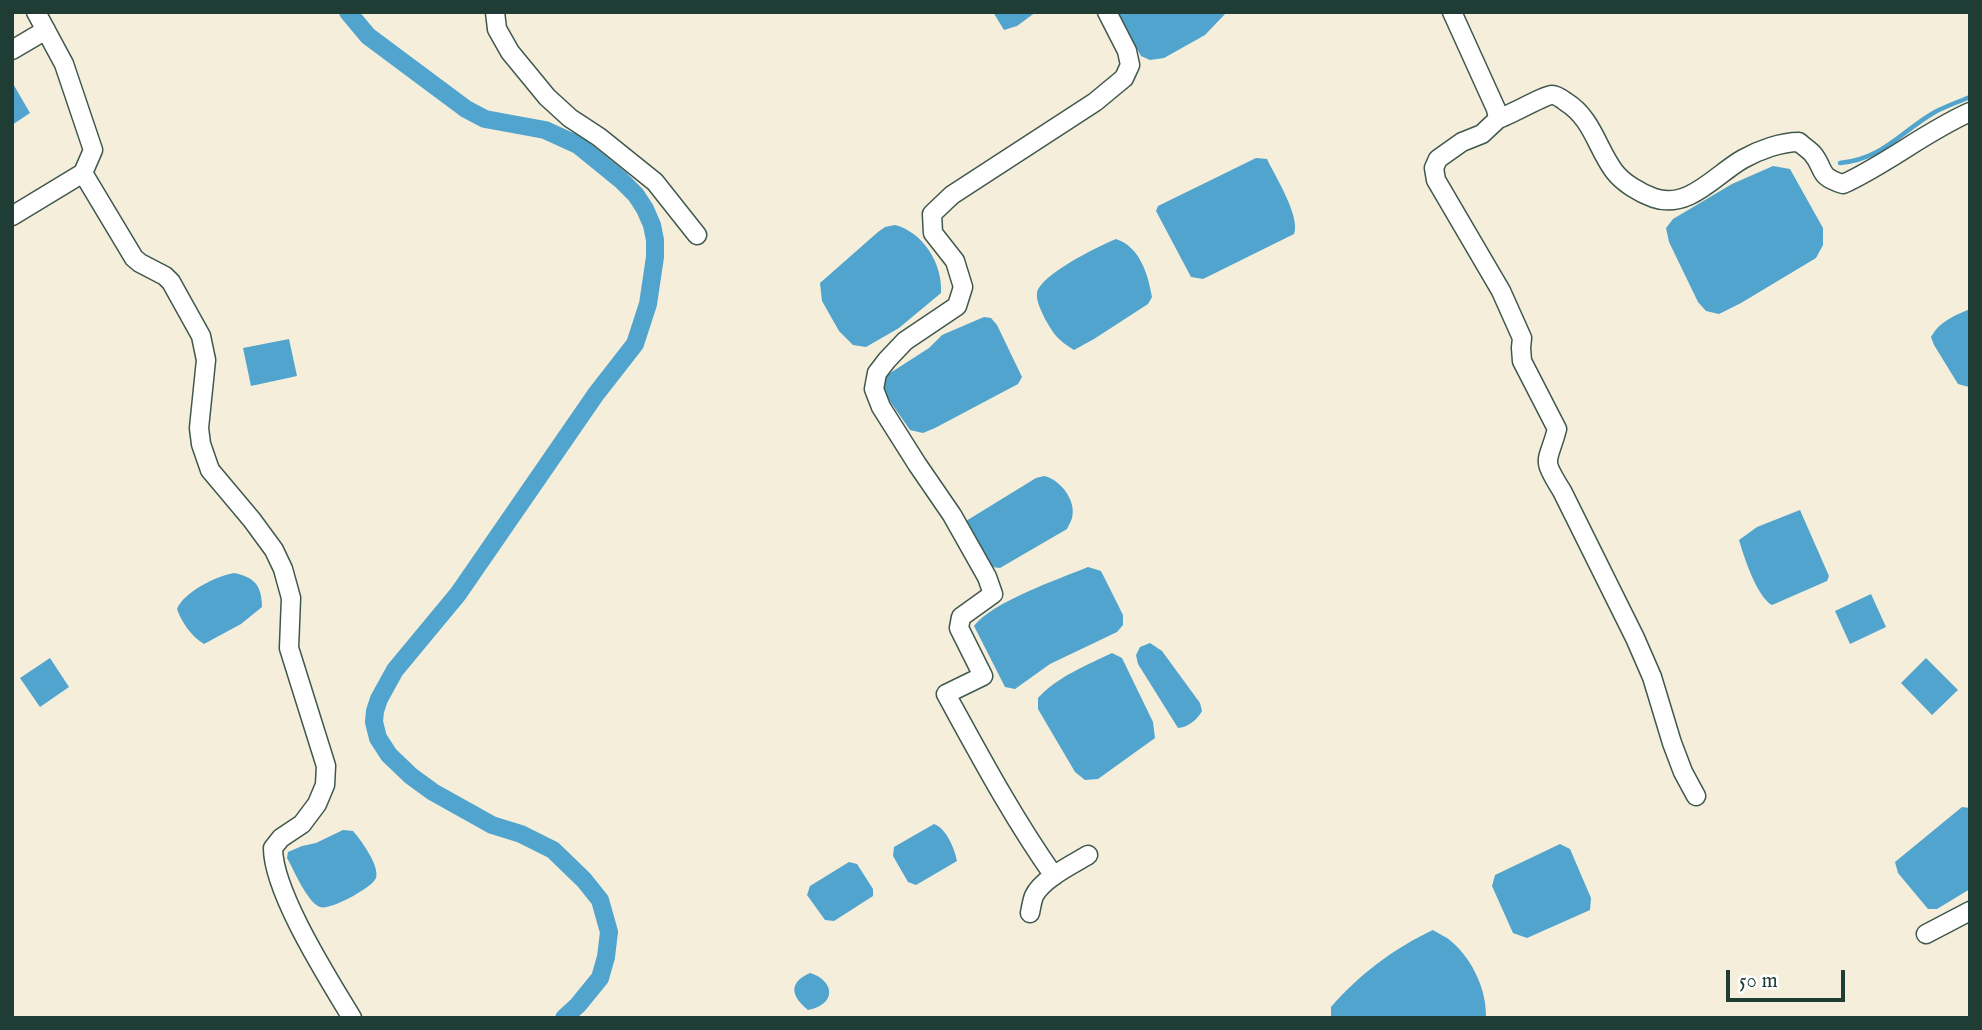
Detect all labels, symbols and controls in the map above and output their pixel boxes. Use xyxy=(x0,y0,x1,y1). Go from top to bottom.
scale bar xyxy=(1730,956,1849,1000)
text: 50 m xyxy=(1739,968,1778,995)

